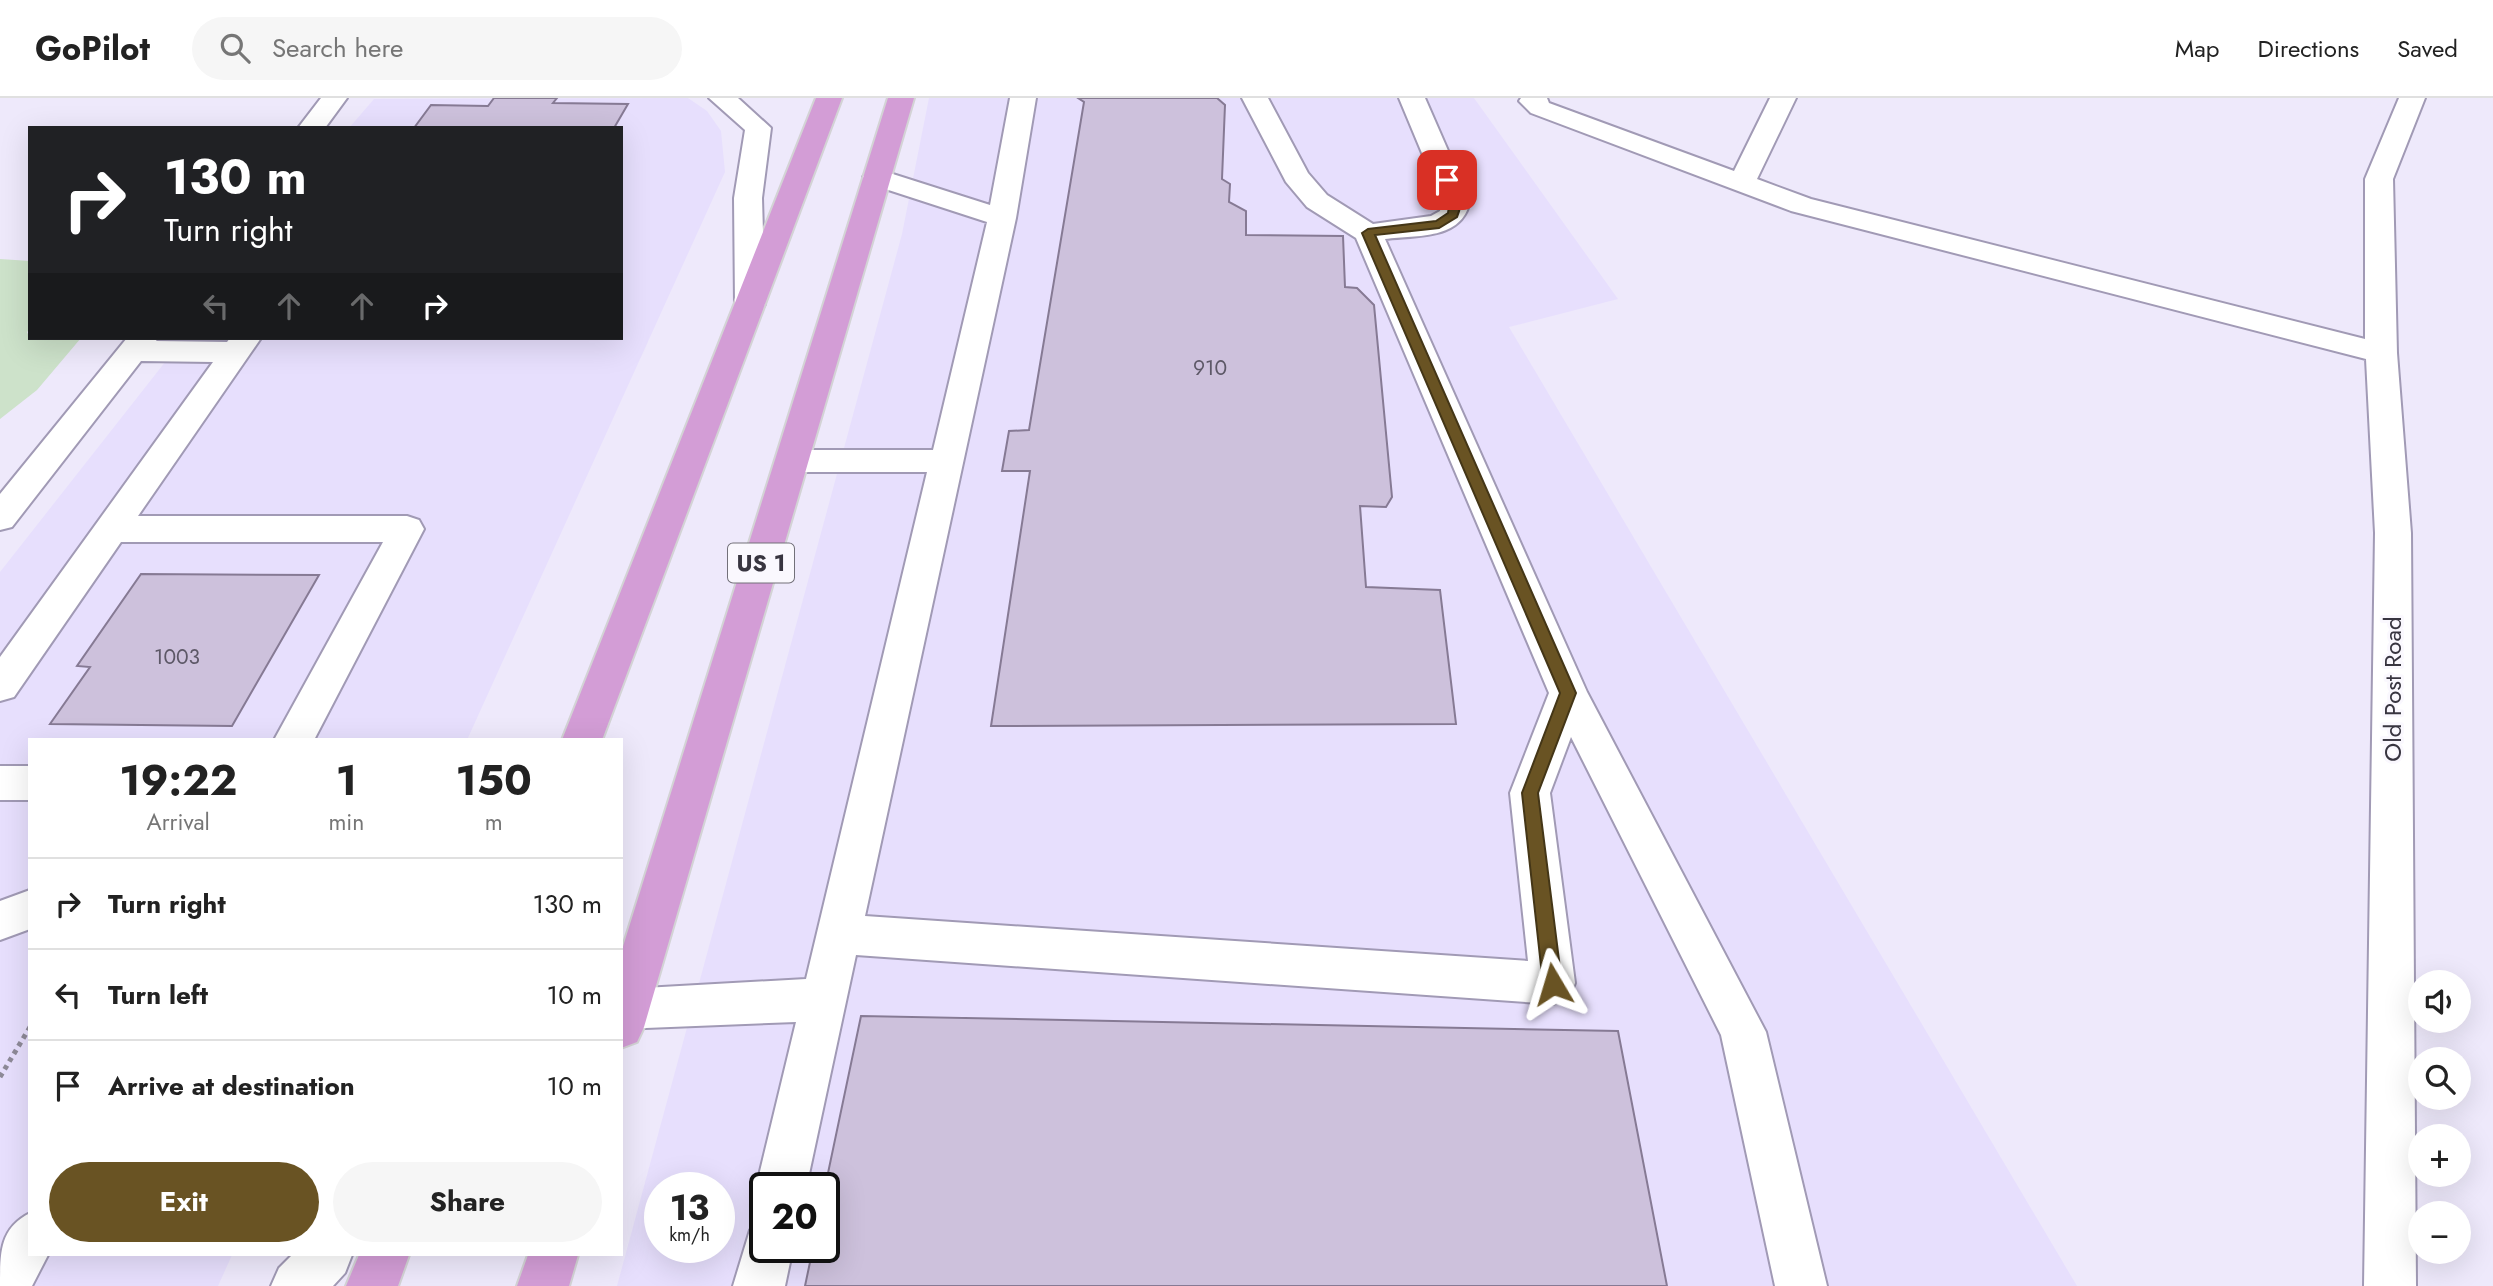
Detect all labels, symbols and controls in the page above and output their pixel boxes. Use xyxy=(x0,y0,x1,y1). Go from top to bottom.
search box xyxy=(192,17,682,80)
text: GoPilot xyxy=(35,25,150,72)
icon: search xyxy=(216,29,254,67)
text: Search here xyxy=(272,29,403,67)
text: Map xyxy=(2175,31,2220,66)
text: Directions xyxy=(2258,31,2359,66)
text: Saved xyxy=(2397,31,2458,66)
text: 130 m xyxy=(164,142,307,212)
pin xyxy=(1417,150,1477,210)
icon: right xyxy=(49,154,140,245)
icon: arrive xyxy=(1428,161,1466,199)
text: Turn right xyxy=(164,207,293,253)
icon: left xyxy=(197,287,235,325)
icon: ahead xyxy=(270,287,308,325)
icon: ahead xyxy=(343,287,381,325)
icon: right xyxy=(416,287,454,325)
house number: 910 xyxy=(1193,353,1227,383)
road number: US 1 xyxy=(728,544,794,583)
street label: Old Post Road xyxy=(2375,616,2410,762)
house number: 1003 xyxy=(154,642,200,672)
text: 19:22 xyxy=(119,750,237,811)
text: 1 xyxy=(336,750,357,811)
text: 150 xyxy=(456,750,532,811)
text: Arrival xyxy=(146,805,210,839)
text: min xyxy=(328,805,364,839)
text: m xyxy=(485,805,503,839)
icon: right xyxy=(49,885,87,923)
text: Turn right xyxy=(108,885,226,923)
text: 130 m xyxy=(532,885,602,923)
position arrow xyxy=(1516,947,1590,1021)
map controls xyxy=(2408,970,2471,1264)
button: sound xyxy=(2408,970,2471,1033)
icon: left xyxy=(49,976,87,1014)
text: Turn left xyxy=(108,976,208,1014)
text: 10 m xyxy=(547,976,602,1014)
button: search xyxy=(2408,1047,2471,1110)
icon: arrive xyxy=(49,1067,87,1105)
text: Arrive at destination xyxy=(108,1067,355,1105)
text: 10 m xyxy=(547,1067,602,1105)
button: + xyxy=(2408,1124,2471,1187)
button: Exit xyxy=(49,1162,319,1242)
button: Share xyxy=(333,1162,602,1242)
speed limit sign: 20 xyxy=(749,1172,840,1263)
text: 13 xyxy=(670,1183,709,1233)
button: − xyxy=(2408,1201,2471,1264)
text: km/h xyxy=(669,1222,710,1248)

